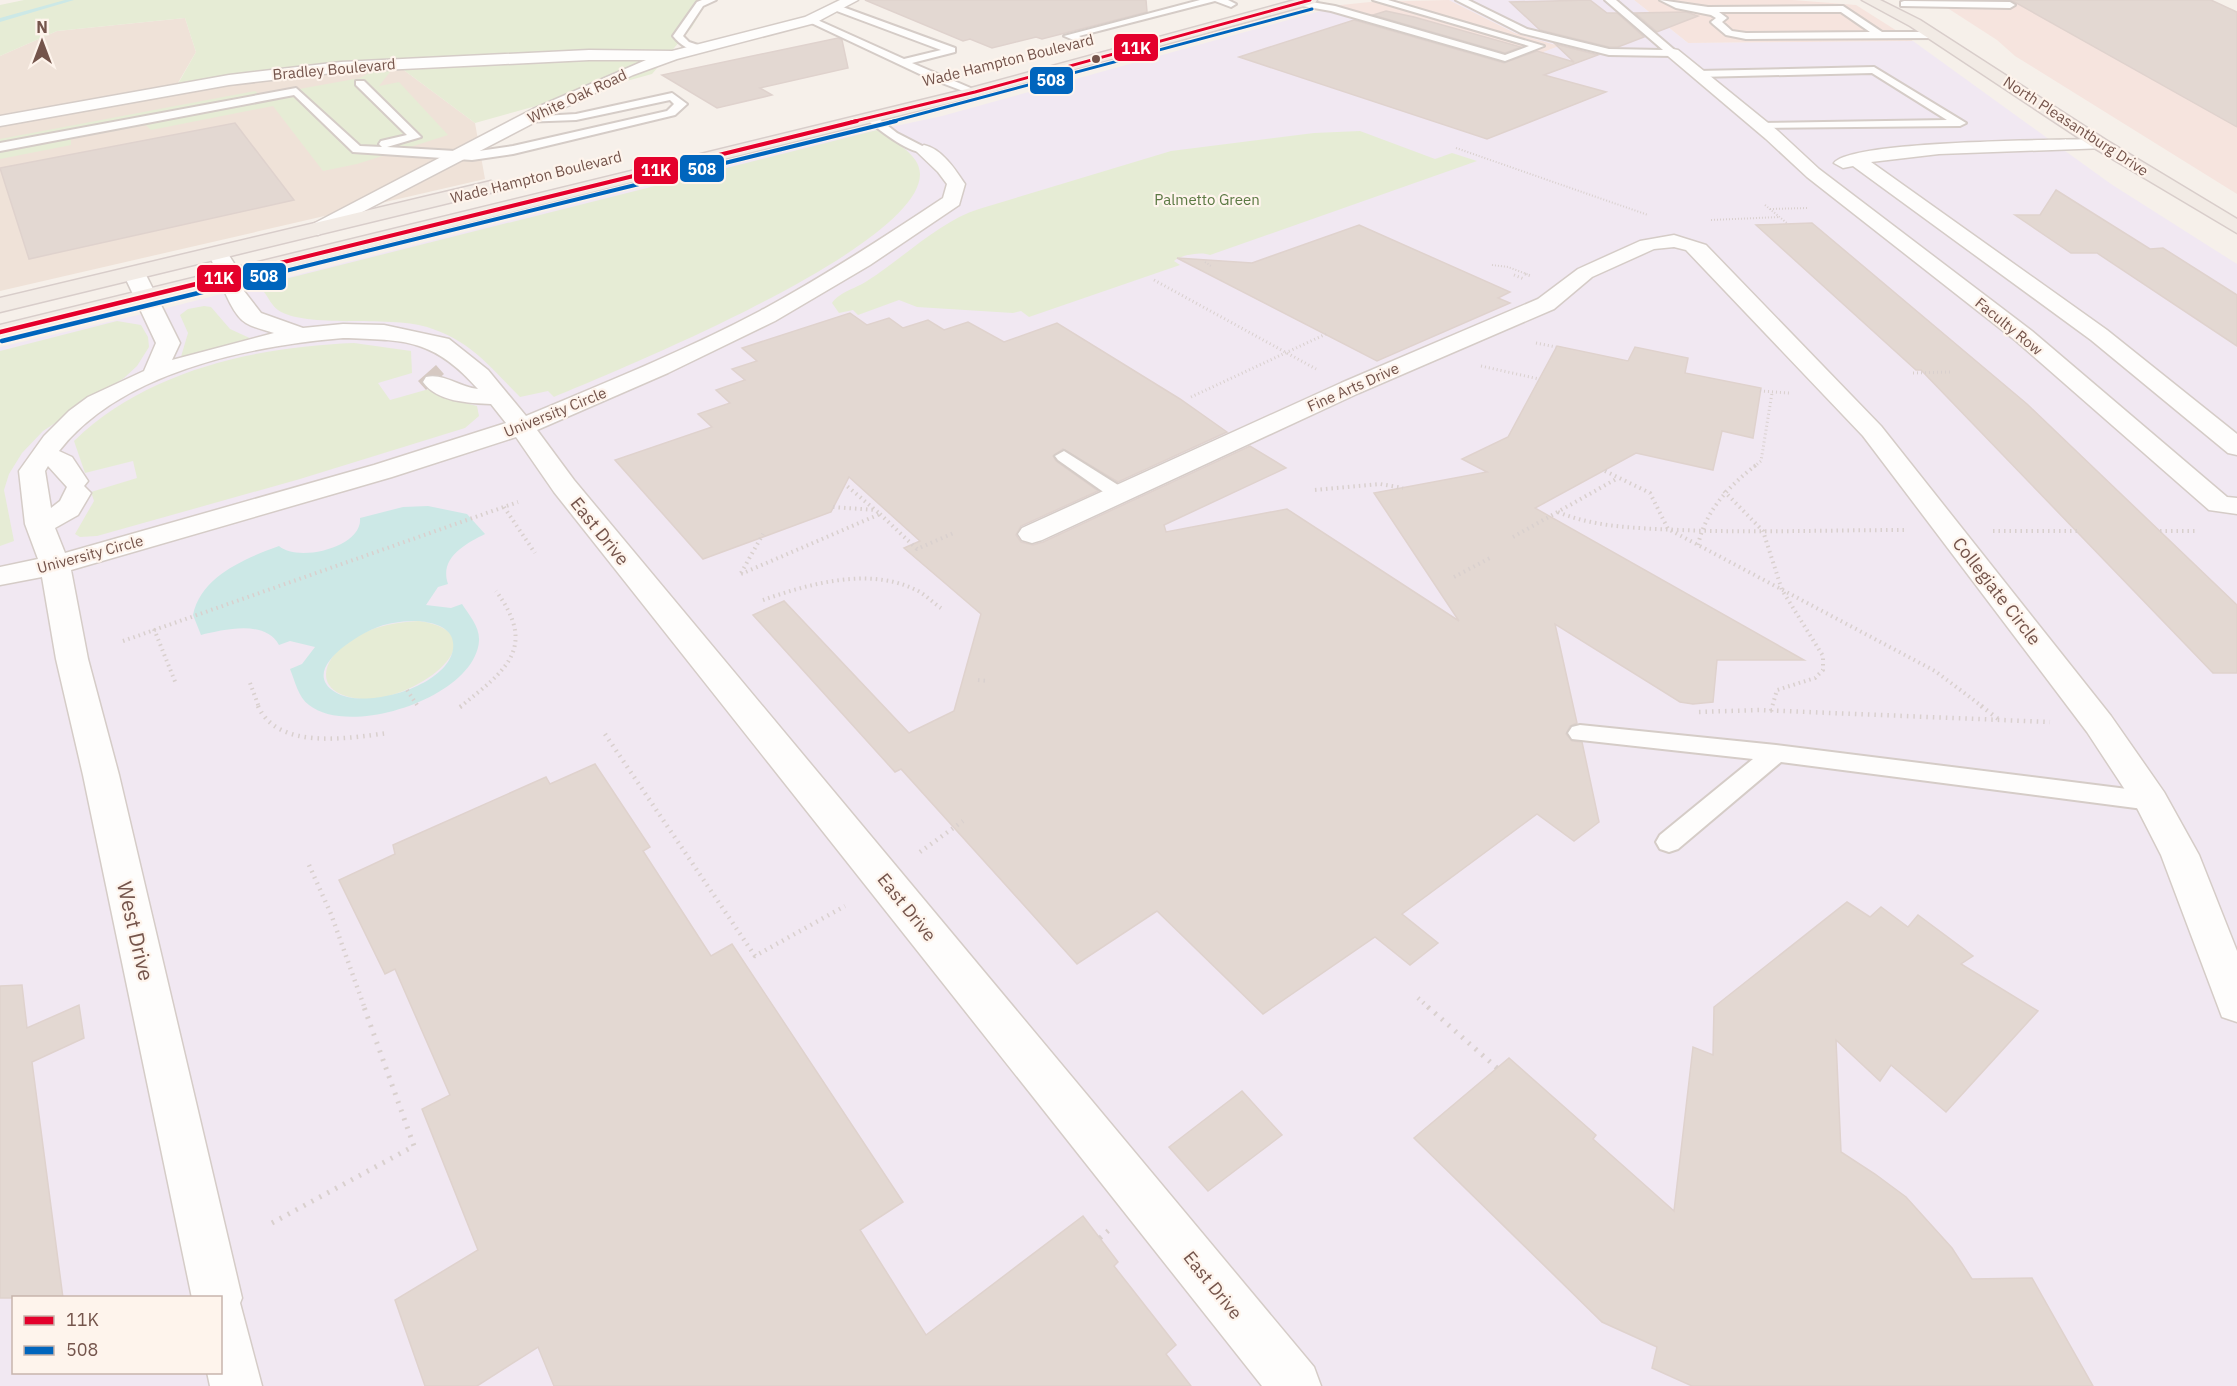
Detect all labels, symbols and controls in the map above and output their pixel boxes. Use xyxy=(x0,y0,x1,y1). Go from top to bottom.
north arrow xyxy=(12,12,72,72)
text: N xyxy=(36,17,48,37)
street label: Wade Hampton Boulevard xyxy=(920,29,1096,91)
line badge: 11K xyxy=(1113,33,1159,62)
text: 11K xyxy=(1121,38,1151,58)
unlabelled marker xyxy=(1090,53,1102,65)
street label: Bradley Boulevard xyxy=(272,54,396,84)
street label: White Oak Road xyxy=(524,65,630,127)
line badge: 508 xyxy=(1029,66,1074,95)
text: 508 xyxy=(1037,70,1065,90)
street label: North Pleasantburg Drive xyxy=(2000,72,2152,180)
street label: Wade Hampton Boulevard xyxy=(448,146,624,208)
line badge: 508 xyxy=(679,154,725,183)
line badge: 11K xyxy=(633,156,679,185)
text: 508 xyxy=(688,159,716,179)
text: 11K xyxy=(641,160,671,180)
park label: Palmetto Green xyxy=(1154,190,1260,209)
line badge: 508 xyxy=(242,262,287,291)
line badge: 11K xyxy=(196,264,242,293)
text: 508 xyxy=(250,266,278,286)
text: 11K xyxy=(204,268,234,288)
street label: Faculty Row xyxy=(1971,293,2047,359)
street label: Fine Arts Drive xyxy=(1304,358,1402,416)
street label: University Circle xyxy=(501,383,609,441)
street label: East Drive xyxy=(566,492,635,570)
street label: University Circle xyxy=(35,531,145,577)
street label: Collegiate Circle xyxy=(1948,532,2046,650)
street label: East Drive xyxy=(873,868,942,946)
street label: West Drive xyxy=(111,879,161,983)
street label: East Drive xyxy=(1179,1246,1248,1324)
legend xyxy=(12,1296,222,1374)
text: 11K xyxy=(66,1308,100,1331)
text: 508 xyxy=(66,1338,98,1361)

